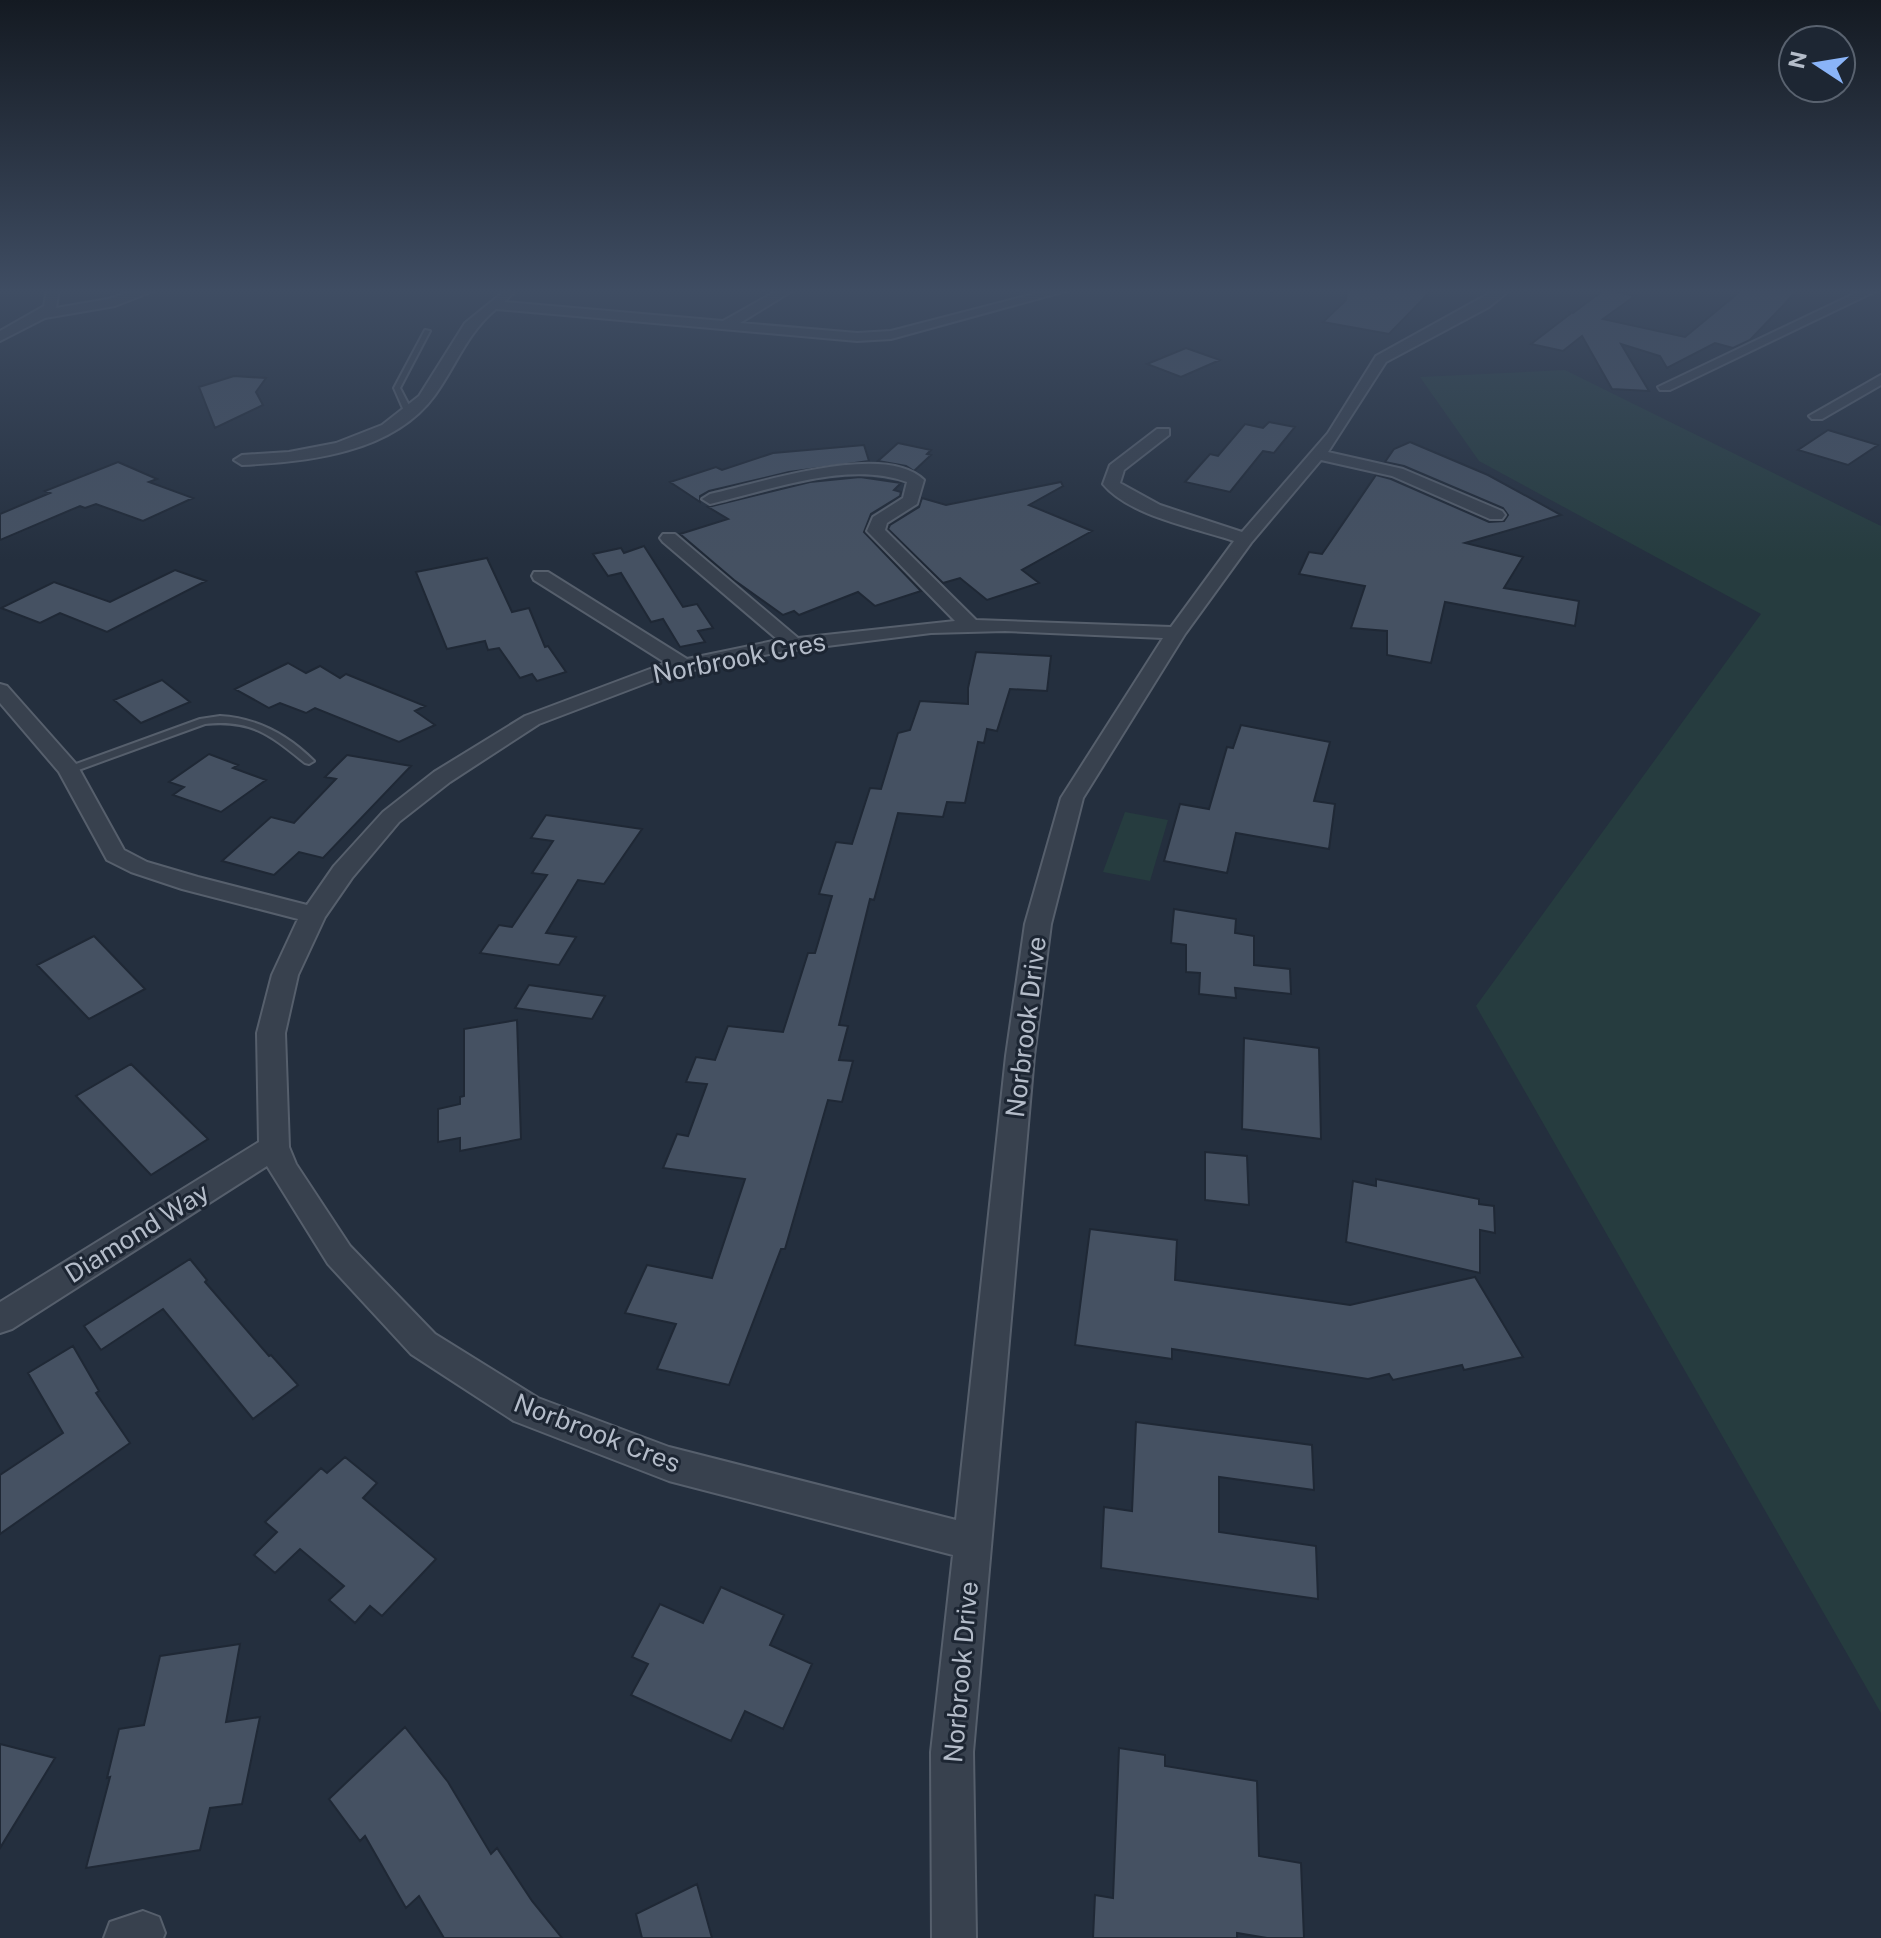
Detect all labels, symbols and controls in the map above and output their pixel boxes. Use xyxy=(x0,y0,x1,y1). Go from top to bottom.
north arrow xyxy=(1777,24,1857,104)
text: N xyxy=(1783,49,1812,71)
street label: Norbrook Cres xyxy=(650,626,828,689)
street label: Norbrook Drive xyxy=(999,935,1052,1119)
street label: Diamond Way xyxy=(59,1176,214,1289)
street label: Norbrook Cres xyxy=(510,1387,685,1478)
street label: Norbrook Drive xyxy=(937,1580,984,1764)

